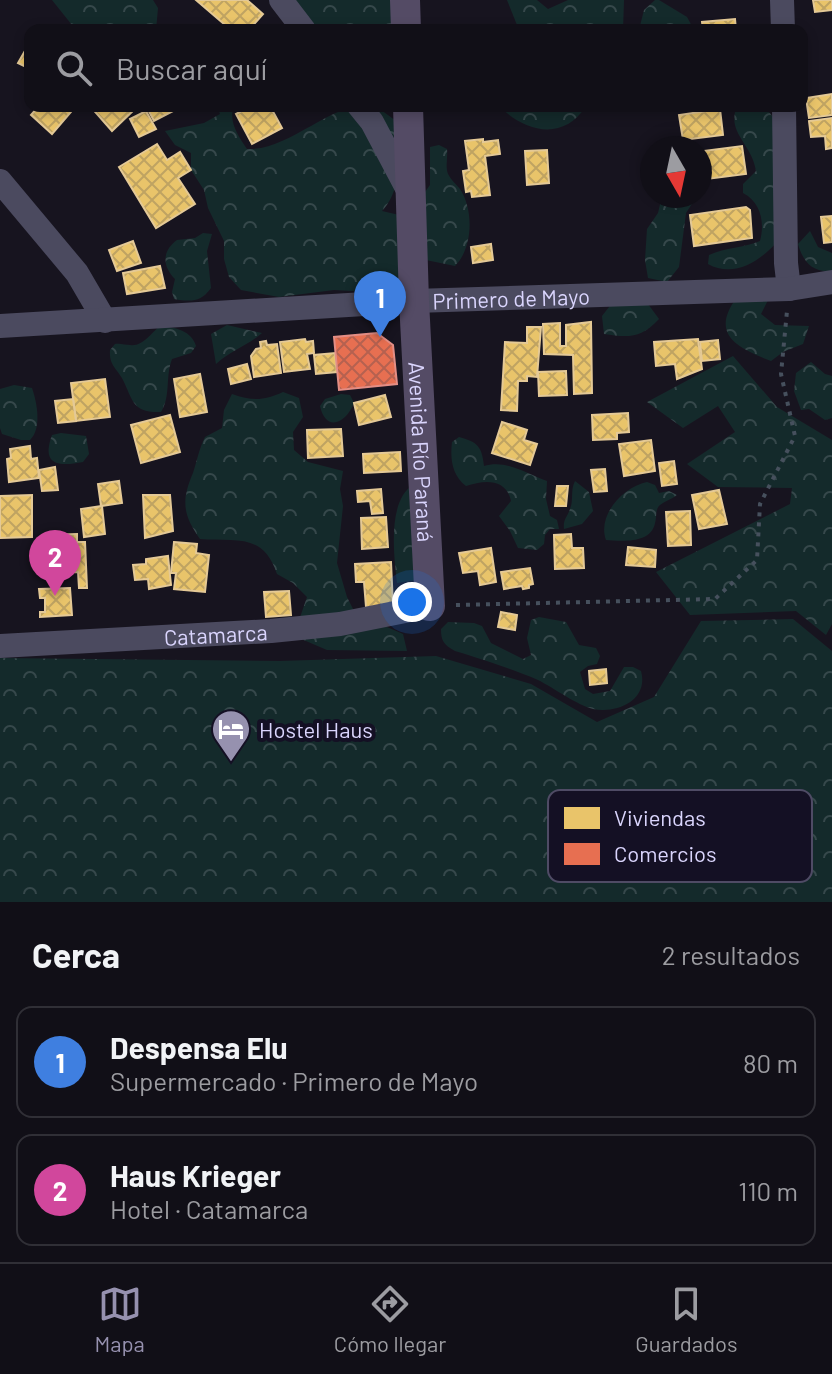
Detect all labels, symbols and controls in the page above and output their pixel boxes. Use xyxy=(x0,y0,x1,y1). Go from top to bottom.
search box xyxy=(24,24,808,112)
icon: search xyxy=(52,46,96,90)
text: Buscar aquí xyxy=(116,50,267,86)
north arrow xyxy=(640,136,712,208)
pin: 1 xyxy=(354,271,406,337)
street label: Primero de Mayo xyxy=(432,282,590,313)
street label: Avenida Río Paraná xyxy=(404,361,440,543)
pin: 2 xyxy=(29,530,81,596)
your location xyxy=(392,582,432,622)
street label: Catamarca xyxy=(163,618,268,650)
hotel icon: Hostel Haus xyxy=(210,708,252,763)
place label: Hostel Haus xyxy=(259,716,373,742)
legend xyxy=(548,790,812,882)
text: Viviendas xyxy=(614,804,706,830)
text: Comercios xyxy=(614,840,717,866)
text: Cerca xyxy=(32,934,120,975)
text: 2 resultados xyxy=(662,939,800,970)
text: Despensa Elu xyxy=(110,1029,288,1065)
text: 1 xyxy=(55,1047,65,1078)
text: 80 m xyxy=(743,1047,798,1078)
text: Supermercado · Primero de Mayo xyxy=(110,1065,478,1096)
text: Haus Krieger xyxy=(110,1157,281,1193)
text: 2 xyxy=(53,1175,67,1206)
text: 110 m xyxy=(738,1175,798,1206)
text: Hotel · Catamarca xyxy=(110,1193,308,1224)
tab: Mapa xyxy=(94,1282,145,1356)
tab: Cómo llegar xyxy=(334,1282,446,1356)
tab: Guardados xyxy=(635,1282,738,1356)

